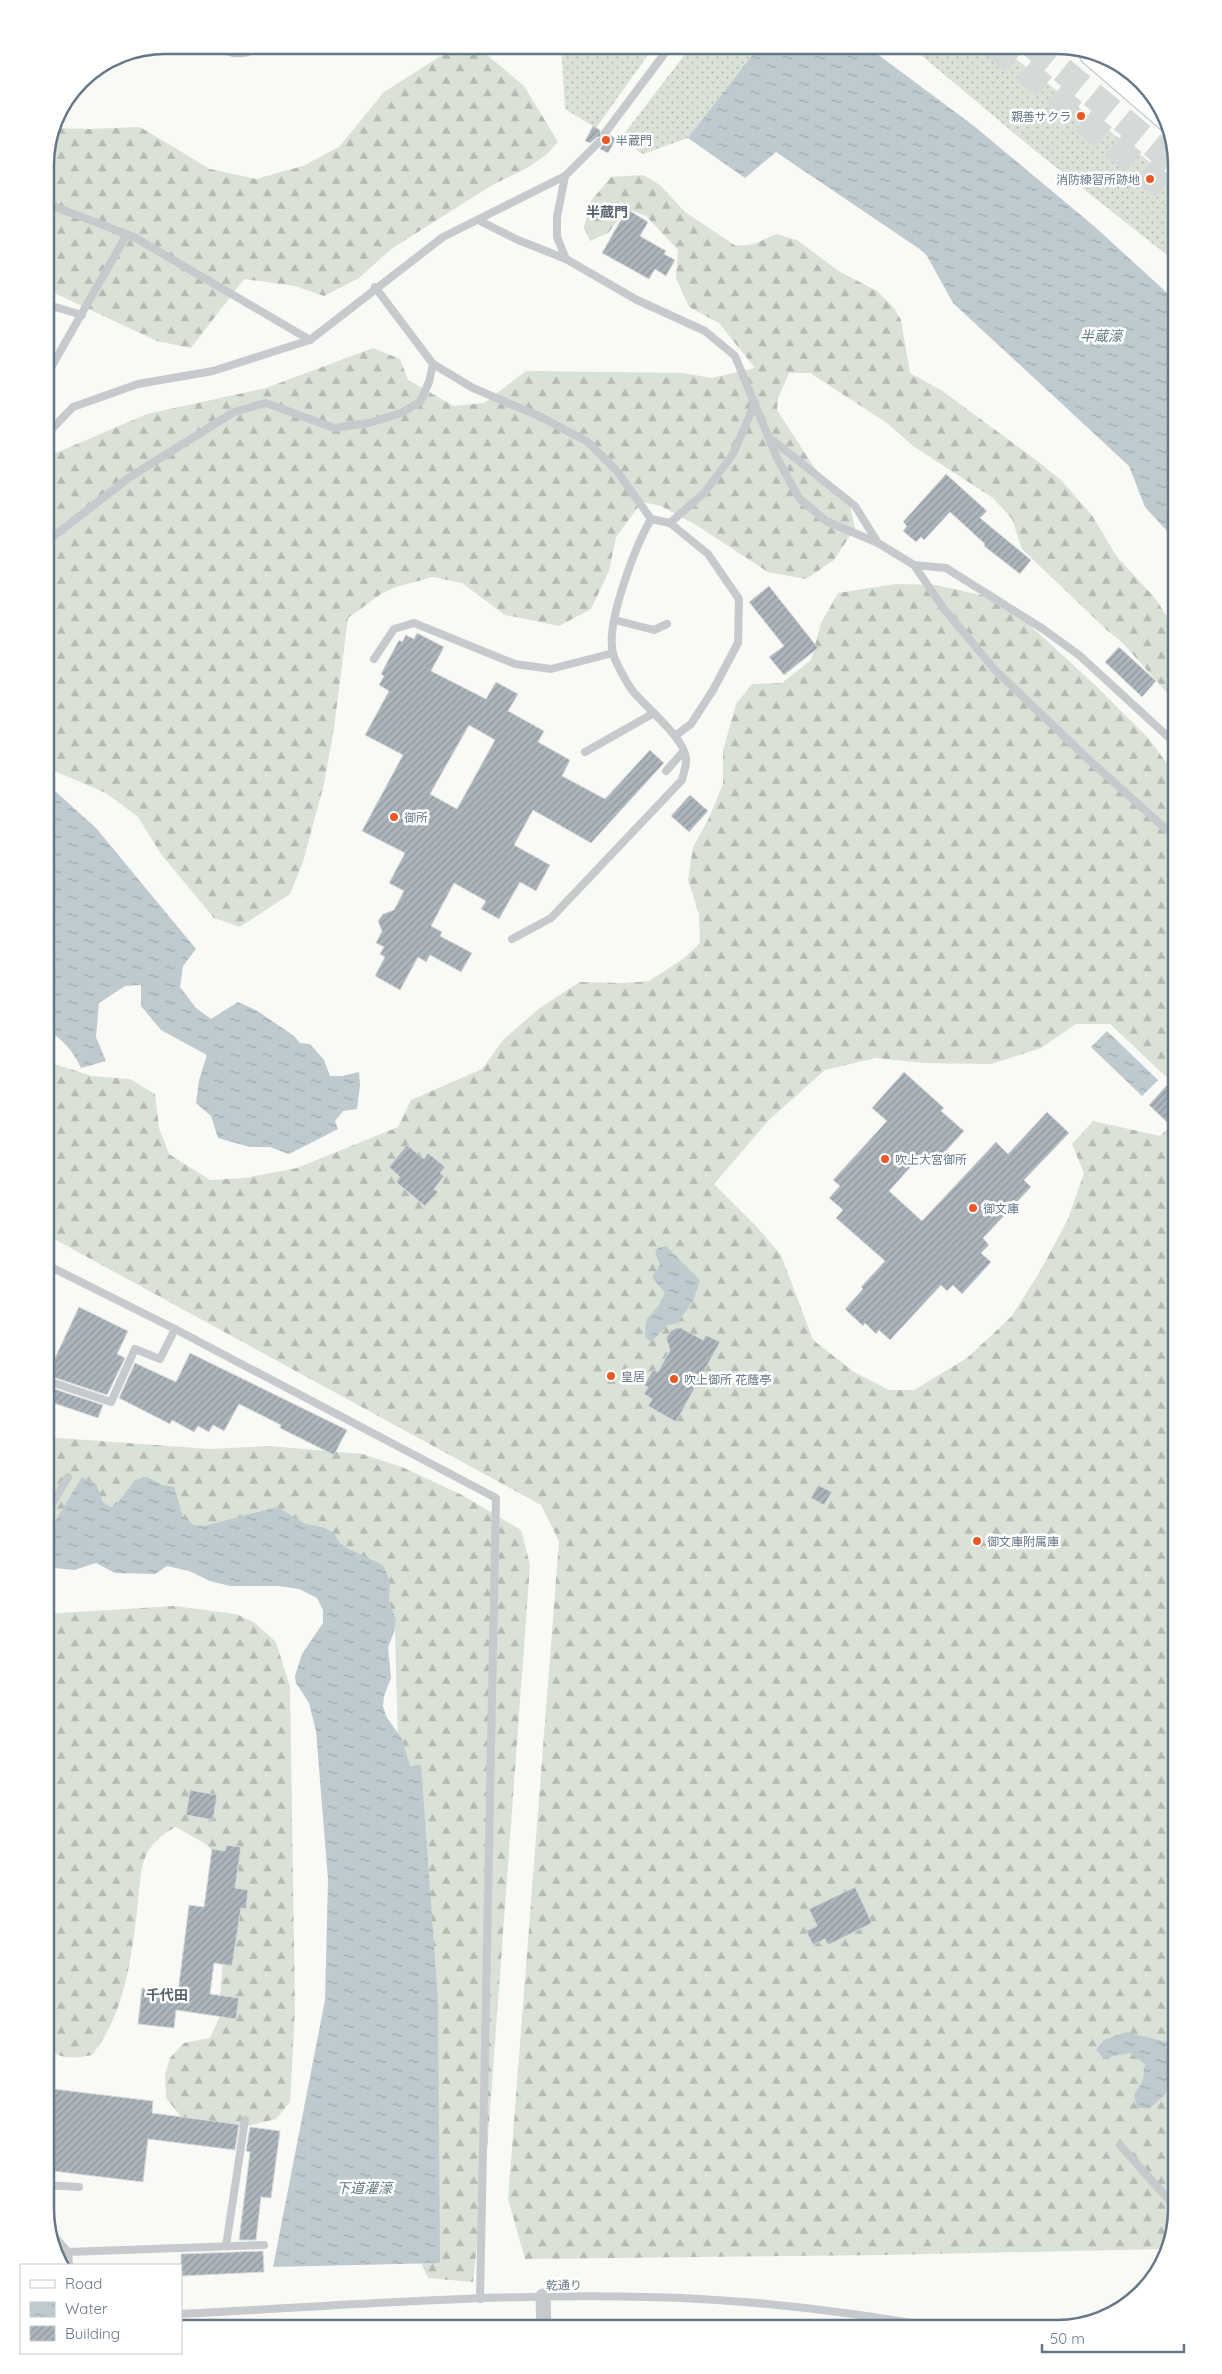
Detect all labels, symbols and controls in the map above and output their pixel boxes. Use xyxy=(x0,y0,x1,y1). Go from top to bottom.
place label: 親善サクラ xyxy=(1011,109,1071,124)
marker: 親善サクラ xyxy=(1075,110,1087,122)
place label: 半蔵門 xyxy=(616,133,652,148)
marker: 半蔵門 xyxy=(600,134,612,146)
place label: 消防練習所跡地 xyxy=(1056,172,1140,187)
marker: 消防練習所跡地 xyxy=(1144,173,1156,185)
district label: 半蔵門 xyxy=(586,203,628,221)
water label: 半蔵濠 xyxy=(1080,327,1124,345)
place label: 御所 xyxy=(404,810,428,825)
marker: 御所 xyxy=(388,811,400,823)
place label: 吹上大宮御所 xyxy=(895,1152,967,1167)
marker: 吹上大宮御所 xyxy=(879,1153,891,1165)
place label: 御文庫 xyxy=(983,1201,1019,1216)
marker: 御文庫 xyxy=(967,1202,979,1214)
place label: 皇居 xyxy=(621,1369,645,1384)
marker: 皇居 xyxy=(605,1370,617,1382)
place label: 吹上御所 花蔭亭 xyxy=(684,1372,771,1387)
marker: 吹上御所 花蔭亭 xyxy=(668,1373,680,1385)
place label: 御文庫附属庫 xyxy=(987,1534,1059,1549)
marker: 御文庫附属庫 xyxy=(971,1535,983,1547)
district label: 千代田 xyxy=(146,1986,188,2004)
water label: 下道灌濠 xyxy=(336,2179,394,2197)
legend xyxy=(20,2264,182,2354)
text: Road xyxy=(65,2274,102,2293)
street label: 乾通り xyxy=(546,2277,582,2293)
text: Water xyxy=(65,2299,108,2318)
scale bar xyxy=(1042,2322,1184,2354)
text: Building xyxy=(65,2324,120,2343)
text: 50 m xyxy=(1050,2329,1085,2348)

